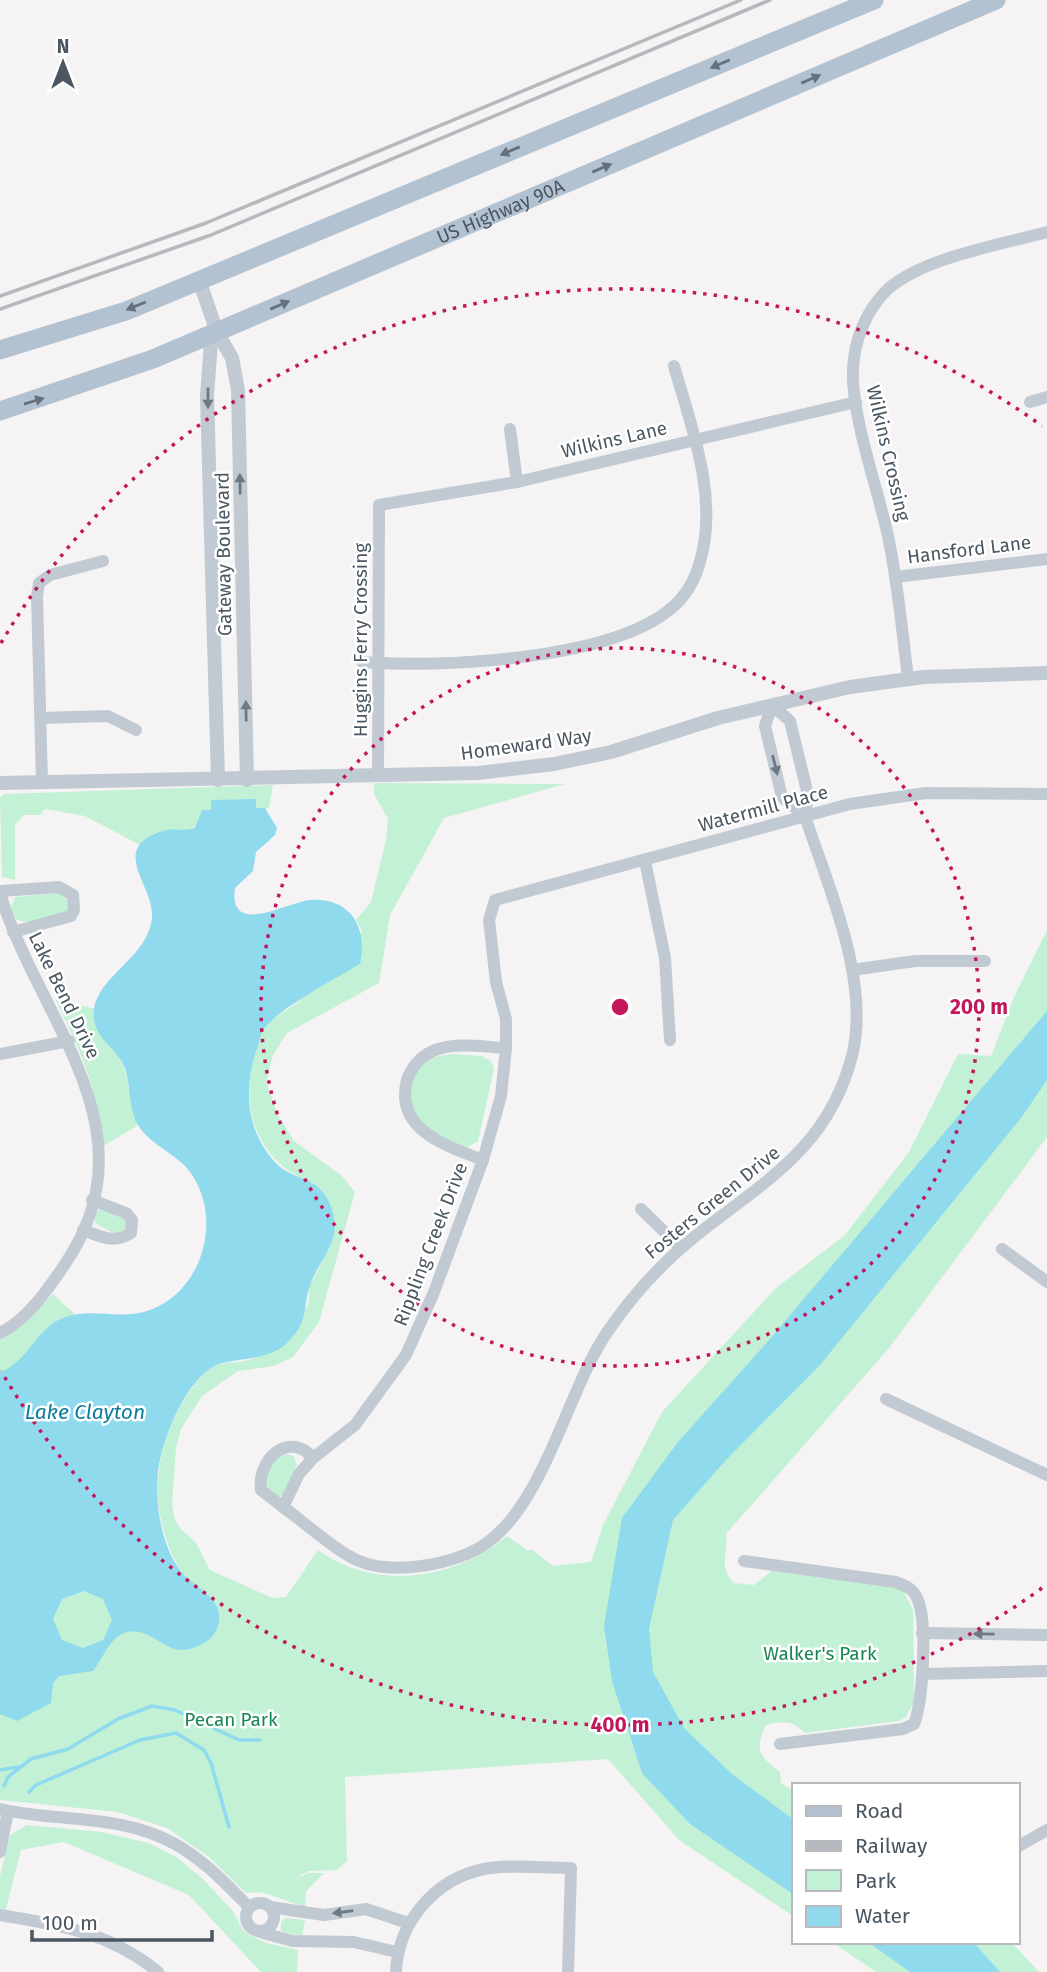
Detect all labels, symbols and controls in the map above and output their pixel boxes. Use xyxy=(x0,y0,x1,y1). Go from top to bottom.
north arrow xyxy=(28,28,98,98)
text: N xyxy=(57,35,69,58)
one-way arrow xyxy=(709,58,730,69)
one-way arrow xyxy=(801,73,822,84)
one-way arrow xyxy=(500,145,520,157)
one-way arrow xyxy=(591,162,612,173)
street label: US Highway 90A xyxy=(433,174,568,249)
one-way arrow xyxy=(269,299,290,310)
one-way arrow xyxy=(126,301,147,312)
street label: Wilkins Crossing xyxy=(862,383,915,523)
one-way arrow xyxy=(202,387,214,409)
one-way arrow xyxy=(23,395,44,406)
street label: Wilkins Lane xyxy=(559,416,669,463)
street label: Gateway Boulevard xyxy=(211,472,236,636)
one-way arrow xyxy=(234,473,246,495)
street label: Hansford Lane xyxy=(906,530,1032,569)
street label: Huggins Ferry Crossing xyxy=(349,543,372,737)
one-way arrow xyxy=(240,700,251,722)
street label: Homeward Way xyxy=(459,724,594,765)
one-way arrow xyxy=(770,754,781,776)
street label: Watermill Place xyxy=(696,780,830,837)
street label: Lake Bend Drive xyxy=(24,928,105,1063)
text: 200 m xyxy=(950,994,1008,1020)
centre of rings xyxy=(608,995,632,1019)
street label: Fosters Green Drive xyxy=(640,1141,784,1264)
street label: Rippling Creek Drive xyxy=(389,1159,472,1329)
water label: Lake Clayton xyxy=(25,1399,145,1425)
one-way arrow xyxy=(973,1628,995,1639)
park label: Walker's Park xyxy=(763,1642,877,1665)
park label: Pecan Park xyxy=(184,1708,278,1731)
text: 400 m xyxy=(590,1712,650,1738)
legend xyxy=(792,1783,1019,1944)
text: Road xyxy=(855,1798,903,1824)
text: Railway xyxy=(855,1833,928,1859)
text: Park xyxy=(855,1868,897,1894)
scale bar xyxy=(32,1898,212,1942)
text: Water xyxy=(855,1903,910,1929)
one-way arrow xyxy=(331,1906,353,1917)
text: 100 m xyxy=(42,1910,98,1936)

